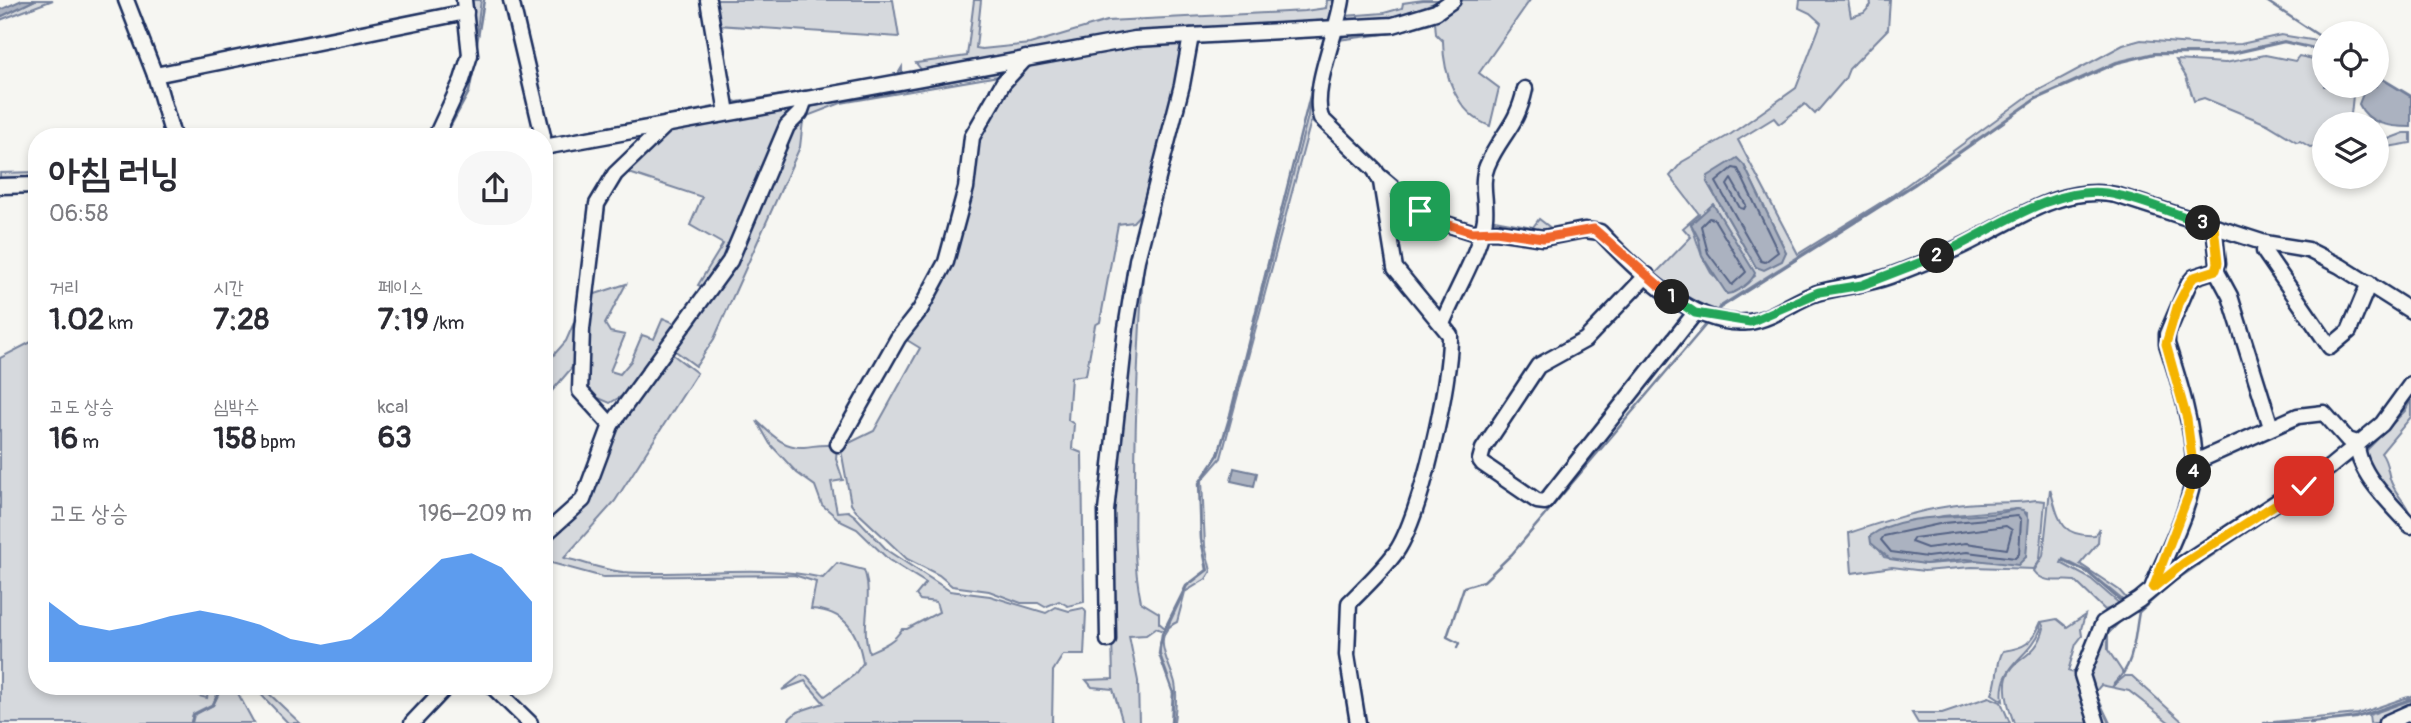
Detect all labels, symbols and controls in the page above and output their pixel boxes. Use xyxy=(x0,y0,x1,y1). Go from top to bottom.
map controls xyxy=(2312,21,2389,189)
button: locate xyxy=(2312,21,2389,98)
button: layers xyxy=(2312,112,2389,189)
text: 아침 러닝 xyxy=(49,149,180,197)
button: share xyxy=(458,151,532,225)
pin xyxy=(1390,181,1450,241)
icon: arrive xyxy=(1401,192,1439,230)
text: 06:58 xyxy=(49,199,108,228)
pin: 3 xyxy=(2186,206,2220,241)
text: 3 xyxy=(2197,210,2208,234)
pin: 2 xyxy=(1920,238,1954,274)
text: 2 xyxy=(1931,243,1942,267)
text: 거리 xyxy=(49,276,80,300)
text: 시간 xyxy=(213,276,244,300)
text: 페이스 xyxy=(378,276,424,300)
pin: 1 xyxy=(1654,280,1690,314)
text: 1 xyxy=(1668,284,1675,308)
text: 1.02 xyxy=(49,301,105,338)
text: 7:28 xyxy=(213,301,269,338)
text: 7:19 xyxy=(378,301,429,338)
text: km xyxy=(105,311,133,335)
text: /km xyxy=(429,311,464,335)
text: 고도 상승 xyxy=(49,395,114,419)
text: 심박수 xyxy=(213,395,259,419)
text: kcal xyxy=(378,395,409,419)
text: 63 xyxy=(378,419,412,456)
text: 16 xyxy=(49,420,78,457)
text: 158 xyxy=(213,420,256,457)
text: m xyxy=(78,430,99,454)
text: bpm xyxy=(256,430,296,454)
pin: 4 xyxy=(2176,454,2212,490)
pin xyxy=(2274,456,2334,516)
text: 4 xyxy=(2188,459,2199,483)
icon: check xyxy=(2285,467,2323,505)
text: 고도 상승 xyxy=(49,499,128,528)
text: 196–209 m xyxy=(418,499,532,528)

